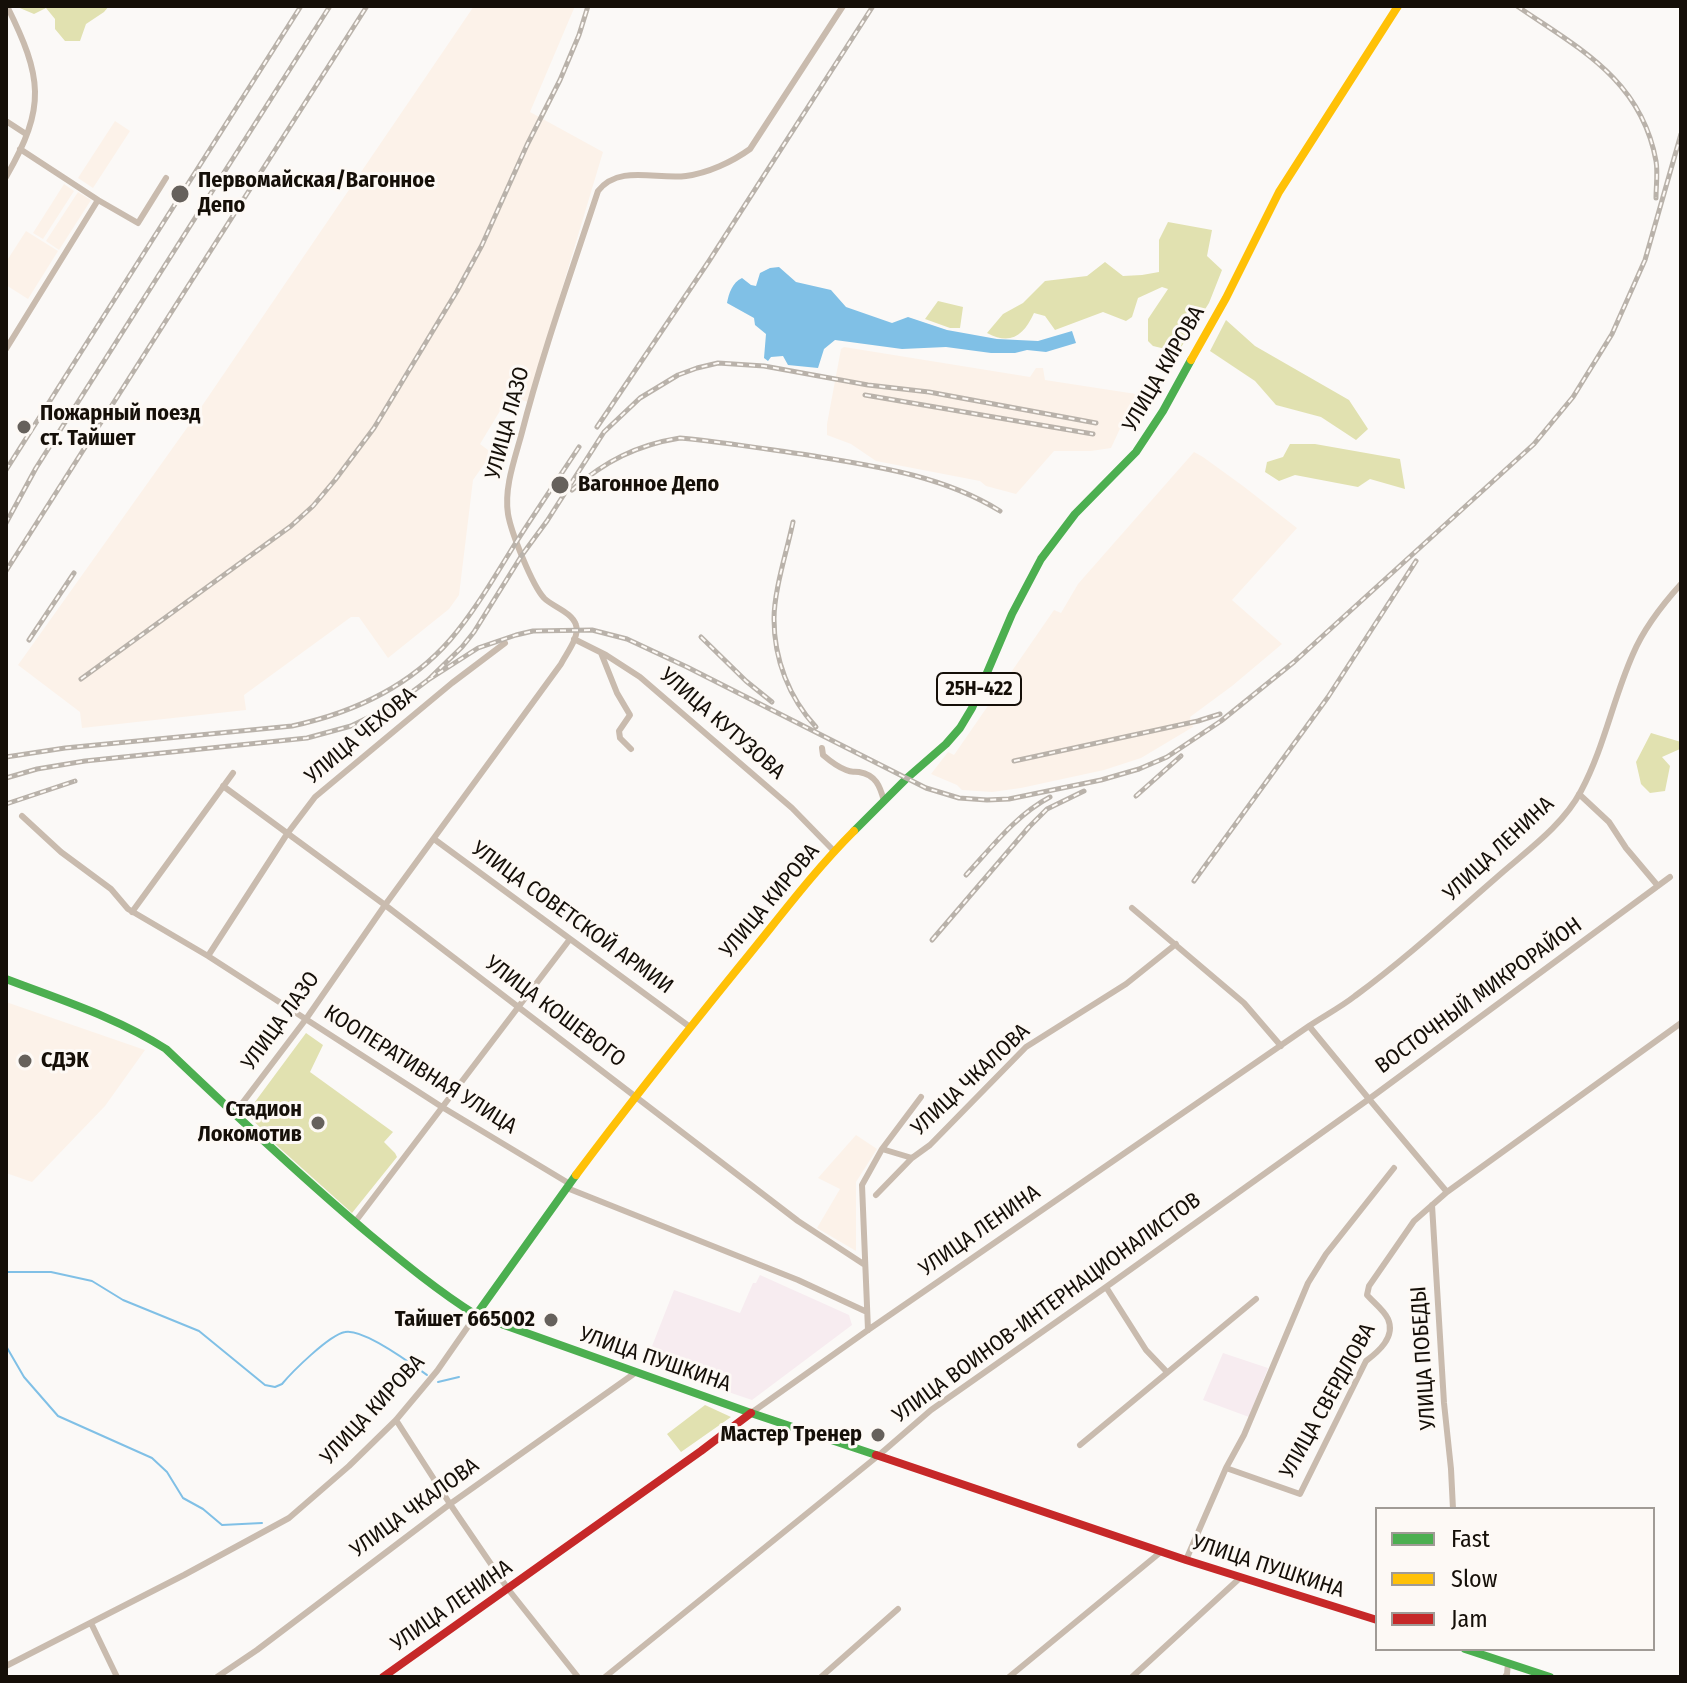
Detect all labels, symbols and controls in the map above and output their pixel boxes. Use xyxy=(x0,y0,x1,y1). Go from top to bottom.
place label: Первомайская/Вагонное Депо xyxy=(198,168,435,220)
marker: Первомайская/Вагонное Депо xyxy=(169,183,191,205)
street label: УЛИЦА КИРОВА xyxy=(1117,302,1211,436)
street label: УЛИЦА ЛАЗО xyxy=(480,364,536,482)
place label: Пожарный поезд ст. Тайшет xyxy=(40,401,200,452)
marker: Пожарный поезд ст. Тайшет xyxy=(15,418,33,436)
place label: Вагонное Депо xyxy=(578,472,719,498)
marker: Вагонное Депо xyxy=(549,474,571,496)
street label: УЛИЦА КУТУЗОВА xyxy=(654,663,790,785)
road number: 25Н-422 xyxy=(937,673,1021,705)
street label: УЛИЦА ЧЕХОВА xyxy=(300,682,422,790)
street label: УЛИЦА ЛЕНИНА xyxy=(1438,791,1560,907)
street label: УЛИЦА СОВЕТСКОЙ АРМИИ xyxy=(466,836,678,1000)
street label: УЛИЦА КИРОВА xyxy=(715,839,825,963)
street label: ВОСТОЧНЫЙ МИКРОРАЙОН xyxy=(1371,912,1587,1080)
street label: УЛИЦА КОШЕВОГО xyxy=(480,951,630,1073)
street label: УЛИЦА ЛАЗО xyxy=(236,967,326,1075)
street label: КООПЕРАТИВНАЯ УЛИЦА xyxy=(319,1000,521,1140)
street label: УЛИЦА ЧКАЛОВА xyxy=(906,1018,1036,1142)
place label: СДЭК xyxy=(41,1048,89,1074)
marker: СДЭК xyxy=(16,1052,34,1070)
place label: Стадион Локомотив xyxy=(198,1097,302,1148)
marker: Стадион Локомотив xyxy=(309,1114,327,1132)
street label: УЛИЦА ЛЕНИНА xyxy=(915,1180,1045,1282)
street label: УЛИЦА ВОИНОВ-ИНТЕРНАЦИОНАЛИСТОВ xyxy=(888,1187,1206,1429)
street label: УЛИЦА ПОБЕДЫ xyxy=(1406,1285,1442,1431)
place label: Тайшет 665002 xyxy=(395,1307,535,1333)
marker: Тайшет 665002 xyxy=(542,1311,560,1329)
street label: УЛИЦА СВЕРДЛОВА xyxy=(1275,1319,1381,1483)
street label: УЛИЦА ПУШКИНА xyxy=(576,1322,734,1398)
street label: УЛИЦА КИРОВА xyxy=(315,1350,431,1470)
place label: Мастер Тренер xyxy=(720,1422,862,1448)
marker: Мастер Тренер xyxy=(869,1426,887,1444)
street label: УЛИЦА ЧКАЛОВА xyxy=(346,1453,484,1563)
legend xyxy=(1375,1507,1655,1651)
text: Fast xyxy=(1451,1525,1490,1553)
street label: УЛИЦА ПУШКИНА xyxy=(1188,1530,1348,1604)
street label: УЛИЦА ЛЕНИНА xyxy=(387,1555,517,1657)
text: Slow xyxy=(1451,1565,1497,1593)
text: Jam xyxy=(1451,1605,1488,1633)

